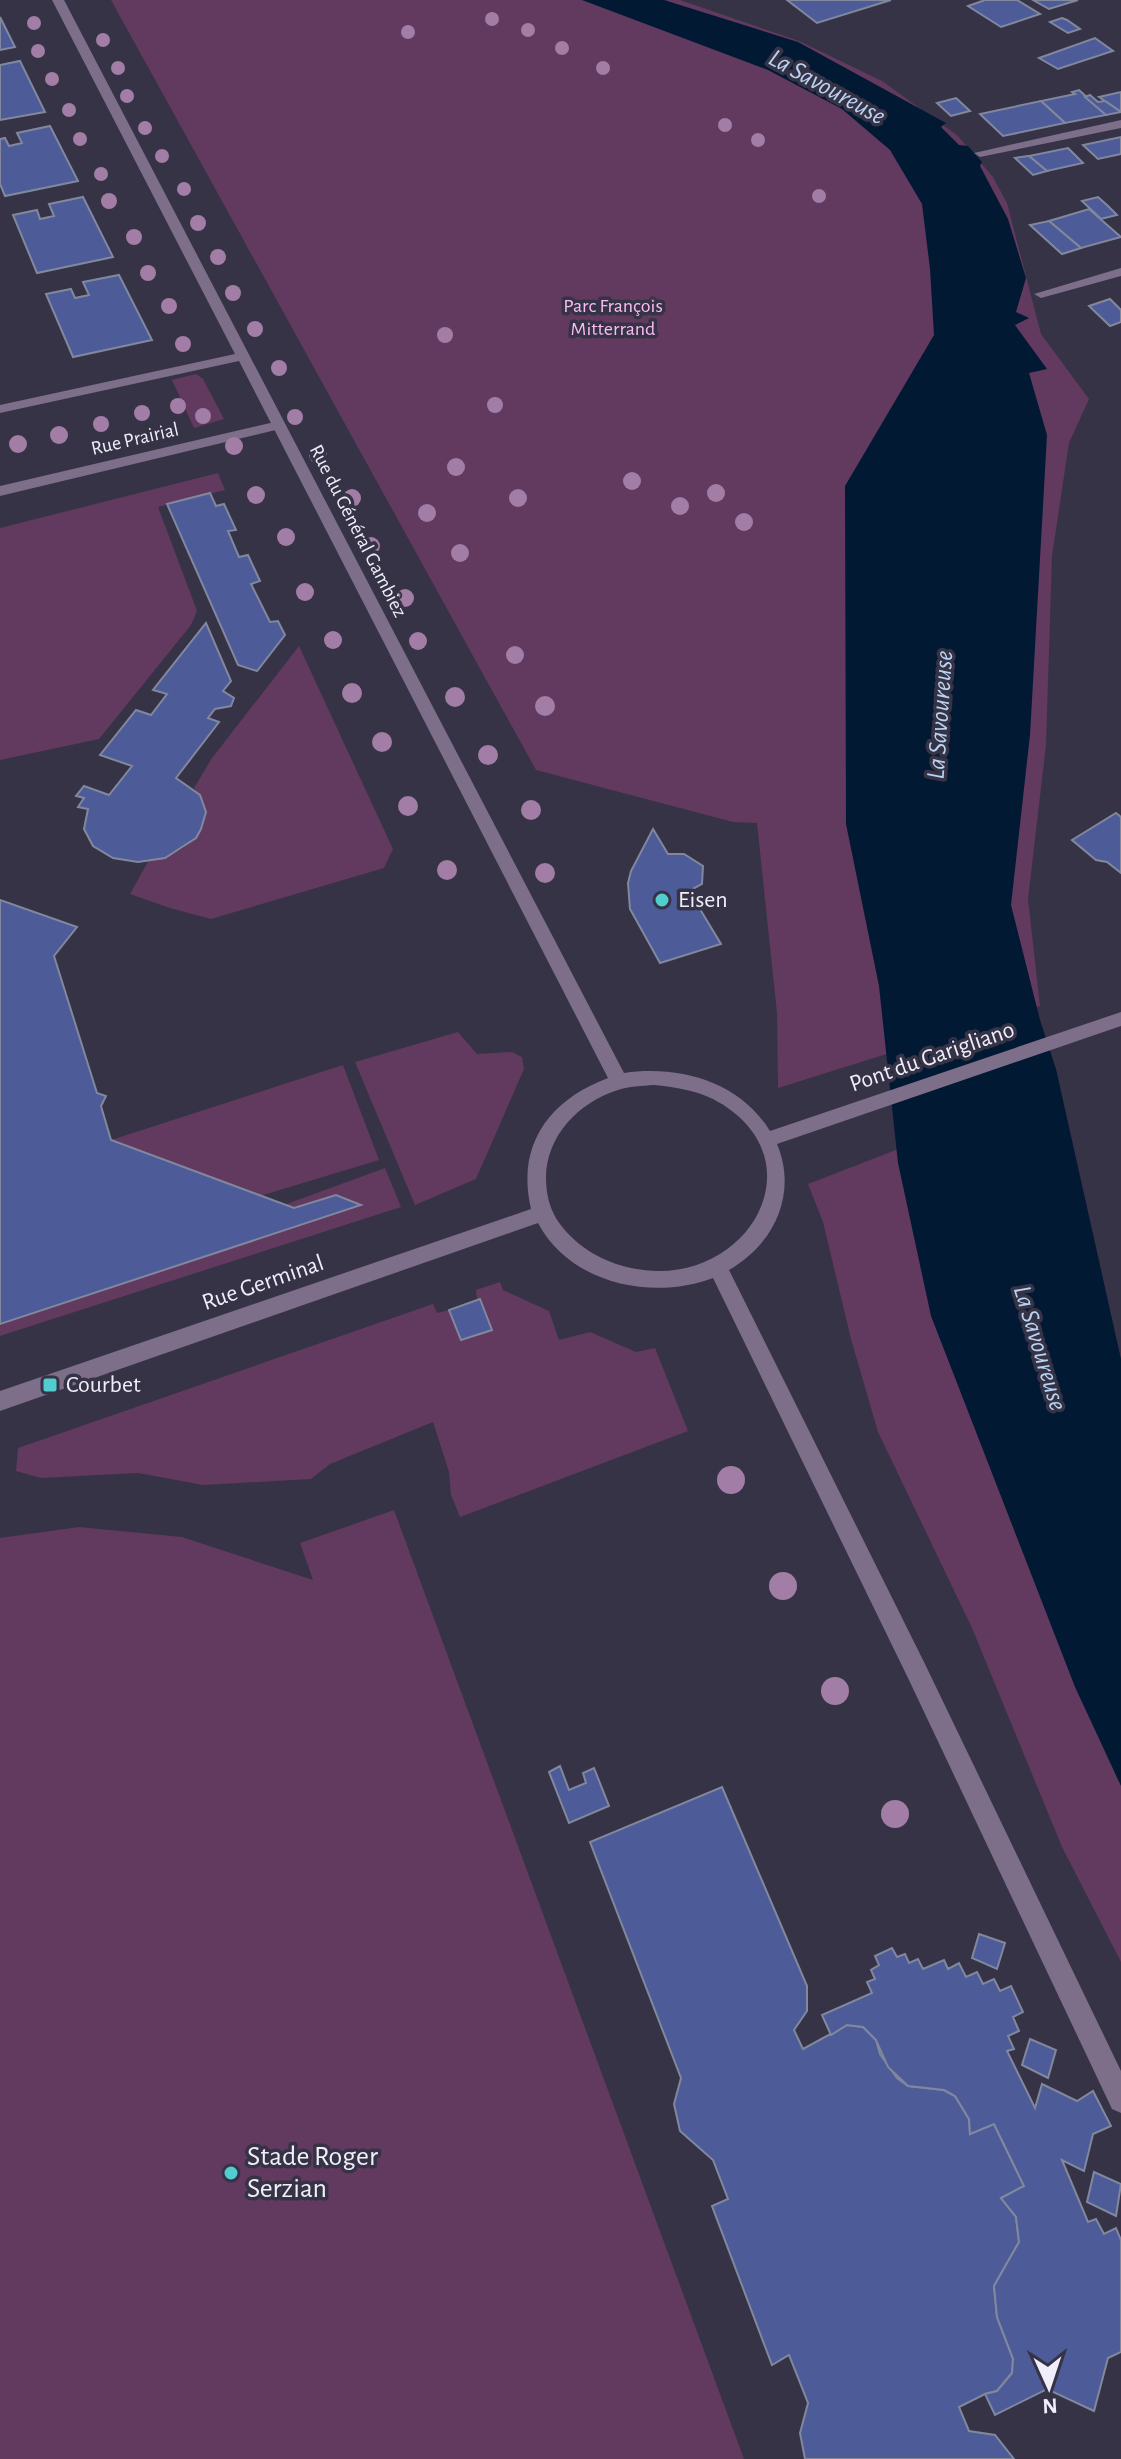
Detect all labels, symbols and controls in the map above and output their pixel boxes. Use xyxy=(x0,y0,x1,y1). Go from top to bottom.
water label: La Savoureuse xyxy=(764,44,890,130)
park label: Parc François Mitterrand xyxy=(563,296,663,339)
street label: Rue Prairial xyxy=(89,419,181,459)
street label: Rue du Général Gambiez xyxy=(306,441,410,621)
water label: La Savoureuse xyxy=(923,650,957,780)
place label: Eisen xyxy=(678,888,728,912)
marker: Eisen xyxy=(653,891,671,909)
street label: Pont du Garigliano xyxy=(846,1018,1018,1096)
street label: Rue Germinal xyxy=(199,1251,327,1315)
water label: La Savoureuse xyxy=(1009,1282,1071,1414)
place label: Courbet xyxy=(66,1373,141,1397)
marker: Courbet xyxy=(41,1376,59,1394)
place label: Stade Roger Serzian xyxy=(247,2143,378,2203)
marker: Stade Roger Serzian xyxy=(222,2164,240,2182)
north arrow xyxy=(1009,2347,1089,2427)
text: N xyxy=(1042,2395,1058,2417)

